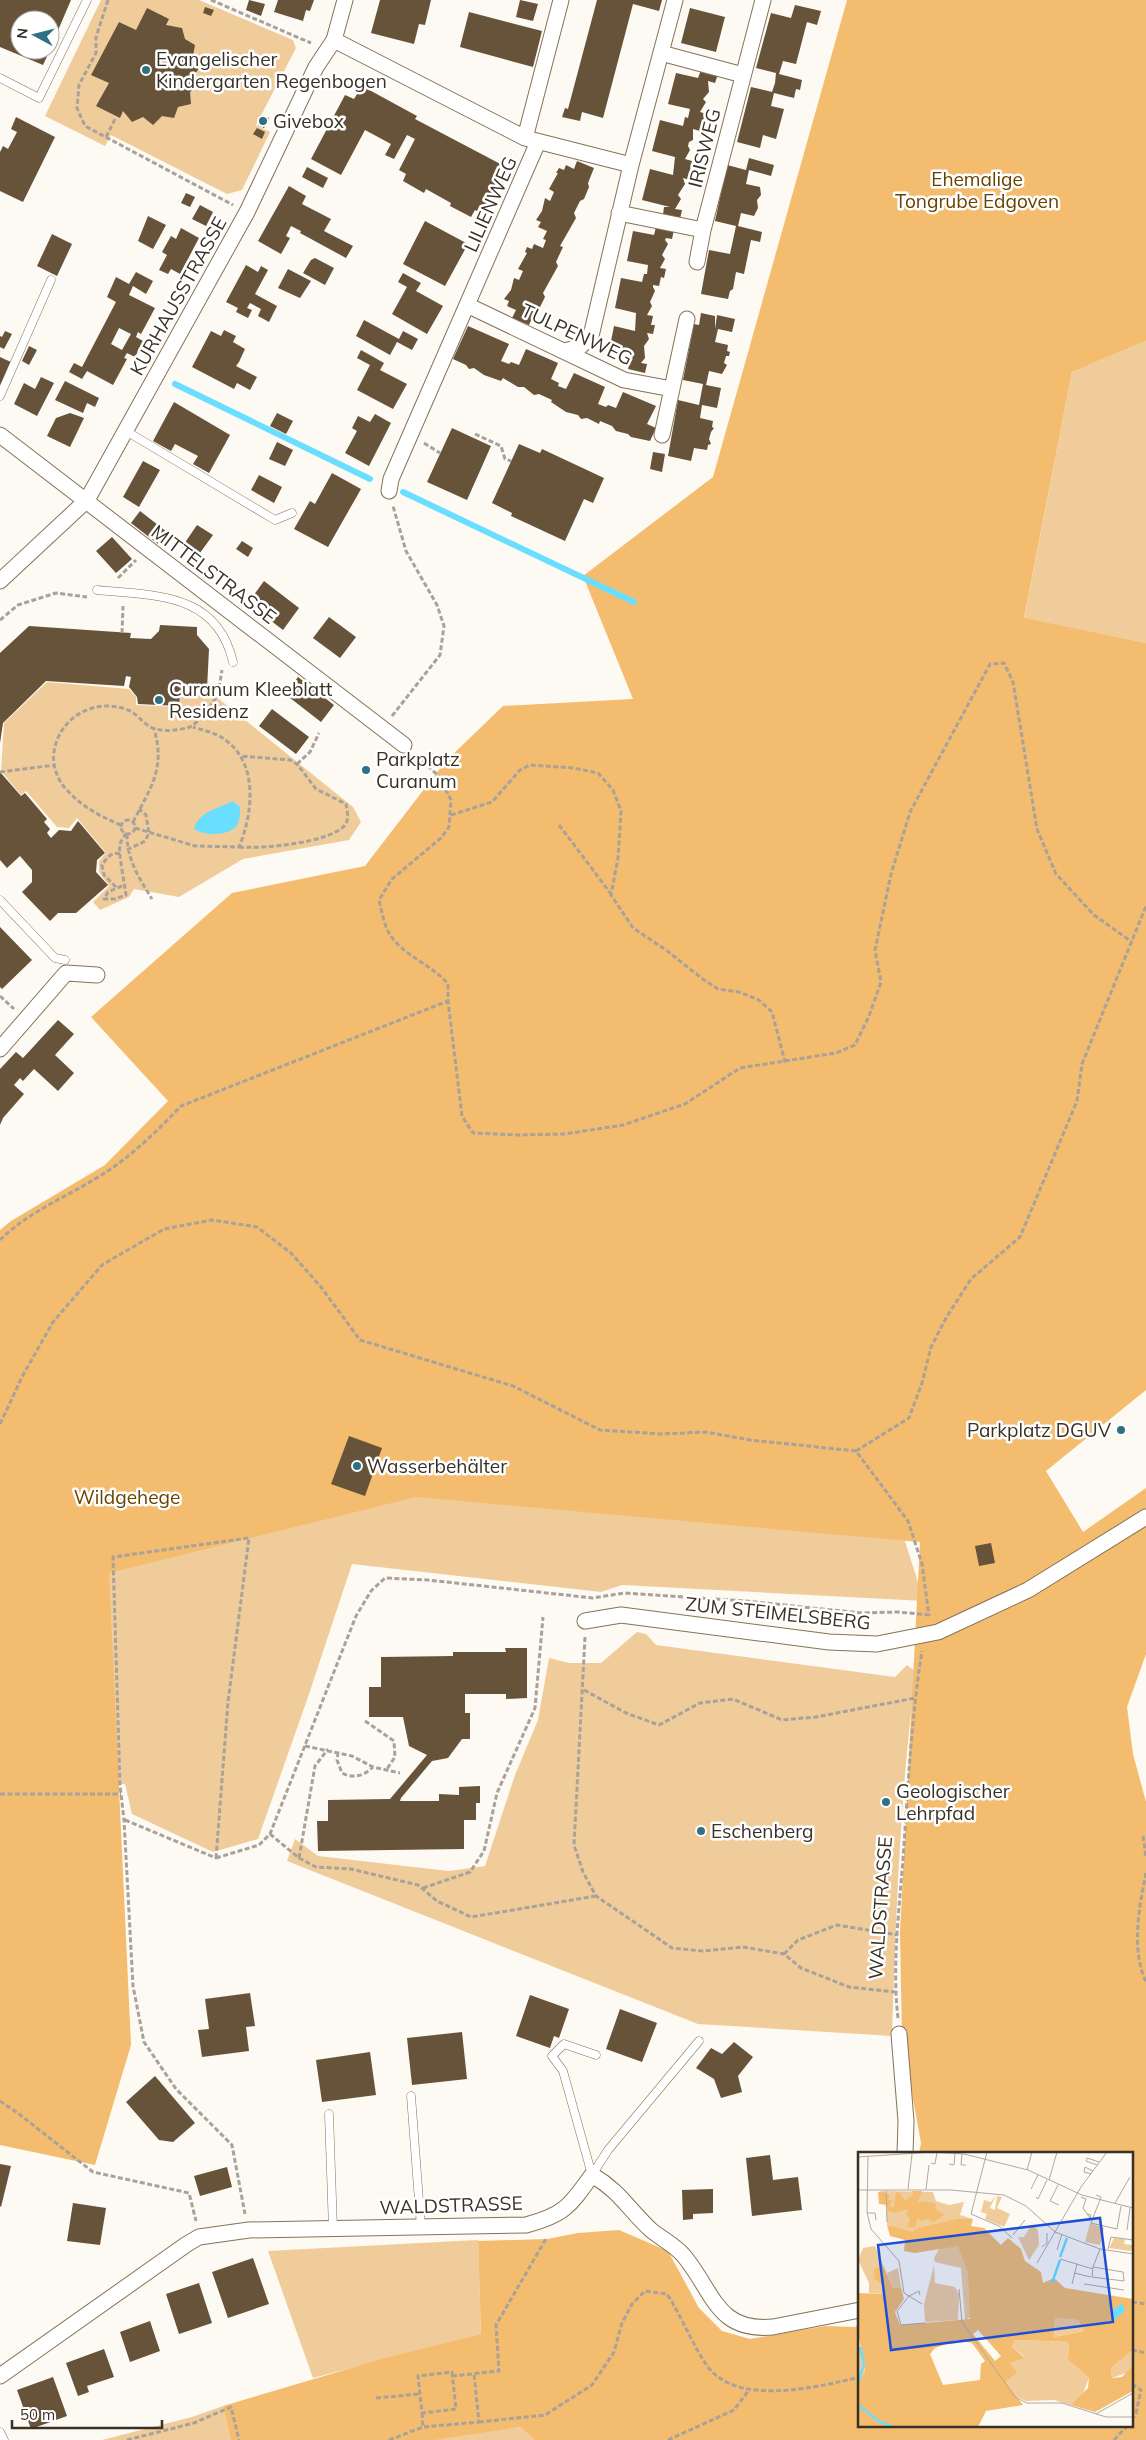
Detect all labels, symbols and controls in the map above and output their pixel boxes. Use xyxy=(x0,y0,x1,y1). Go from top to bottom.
north arrow xyxy=(10,10,60,60)
text: N xyxy=(13,27,32,40)
place label: Evangelischer Kindergarten Regenbogen xyxy=(156,47,387,93)
marker: Evangelischer Kindergarten Regenbogen xyxy=(140,64,152,76)
street label: IRISWEG xyxy=(683,106,725,190)
place label: Givebox xyxy=(273,109,344,133)
marker: Givebox xyxy=(257,115,269,127)
street label: LILIENWEG xyxy=(458,152,522,256)
park label: Ehemalige Tongrube Edgoven xyxy=(895,167,1059,213)
street label: KURHAUSSTRASSE xyxy=(124,212,232,380)
street label: TULPENWEG xyxy=(518,298,636,370)
street label: MITTELSTRASSE xyxy=(147,519,281,629)
place label: Curanum Kleeblatt Residenz xyxy=(169,677,333,723)
marker: Curanum Kleeblatt Residenz xyxy=(153,694,165,706)
place label: Parkplatz Curanum xyxy=(376,747,460,793)
marker: Parkplatz Curanum xyxy=(360,764,372,776)
place label: Parkplatz DGUV xyxy=(967,1418,1112,1442)
marker: Parkplatz DGUV xyxy=(1115,1424,1127,1436)
place label: Wasserbehälter xyxy=(367,1454,507,1478)
marker: Wasserbehälter xyxy=(351,1460,363,1472)
park label: Wildgehege xyxy=(74,1485,180,1509)
street label: ZUM STEIMELSBERG xyxy=(684,1591,872,1635)
place label: Geologischer Lehrpfad xyxy=(896,1779,1010,1825)
marker: Geologischer Lehrpfad xyxy=(880,1796,892,1808)
place label: Eschenberg xyxy=(711,1819,813,1843)
marker: Eschenberg xyxy=(695,1825,707,1837)
street label: WALDSTRASSE xyxy=(863,1836,897,1980)
inset map xyxy=(858,2152,1134,2428)
street label: WALDSTRASSE xyxy=(379,2191,523,2219)
scale bar xyxy=(12,2398,162,2430)
text: 50 m xyxy=(20,2405,55,2424)

